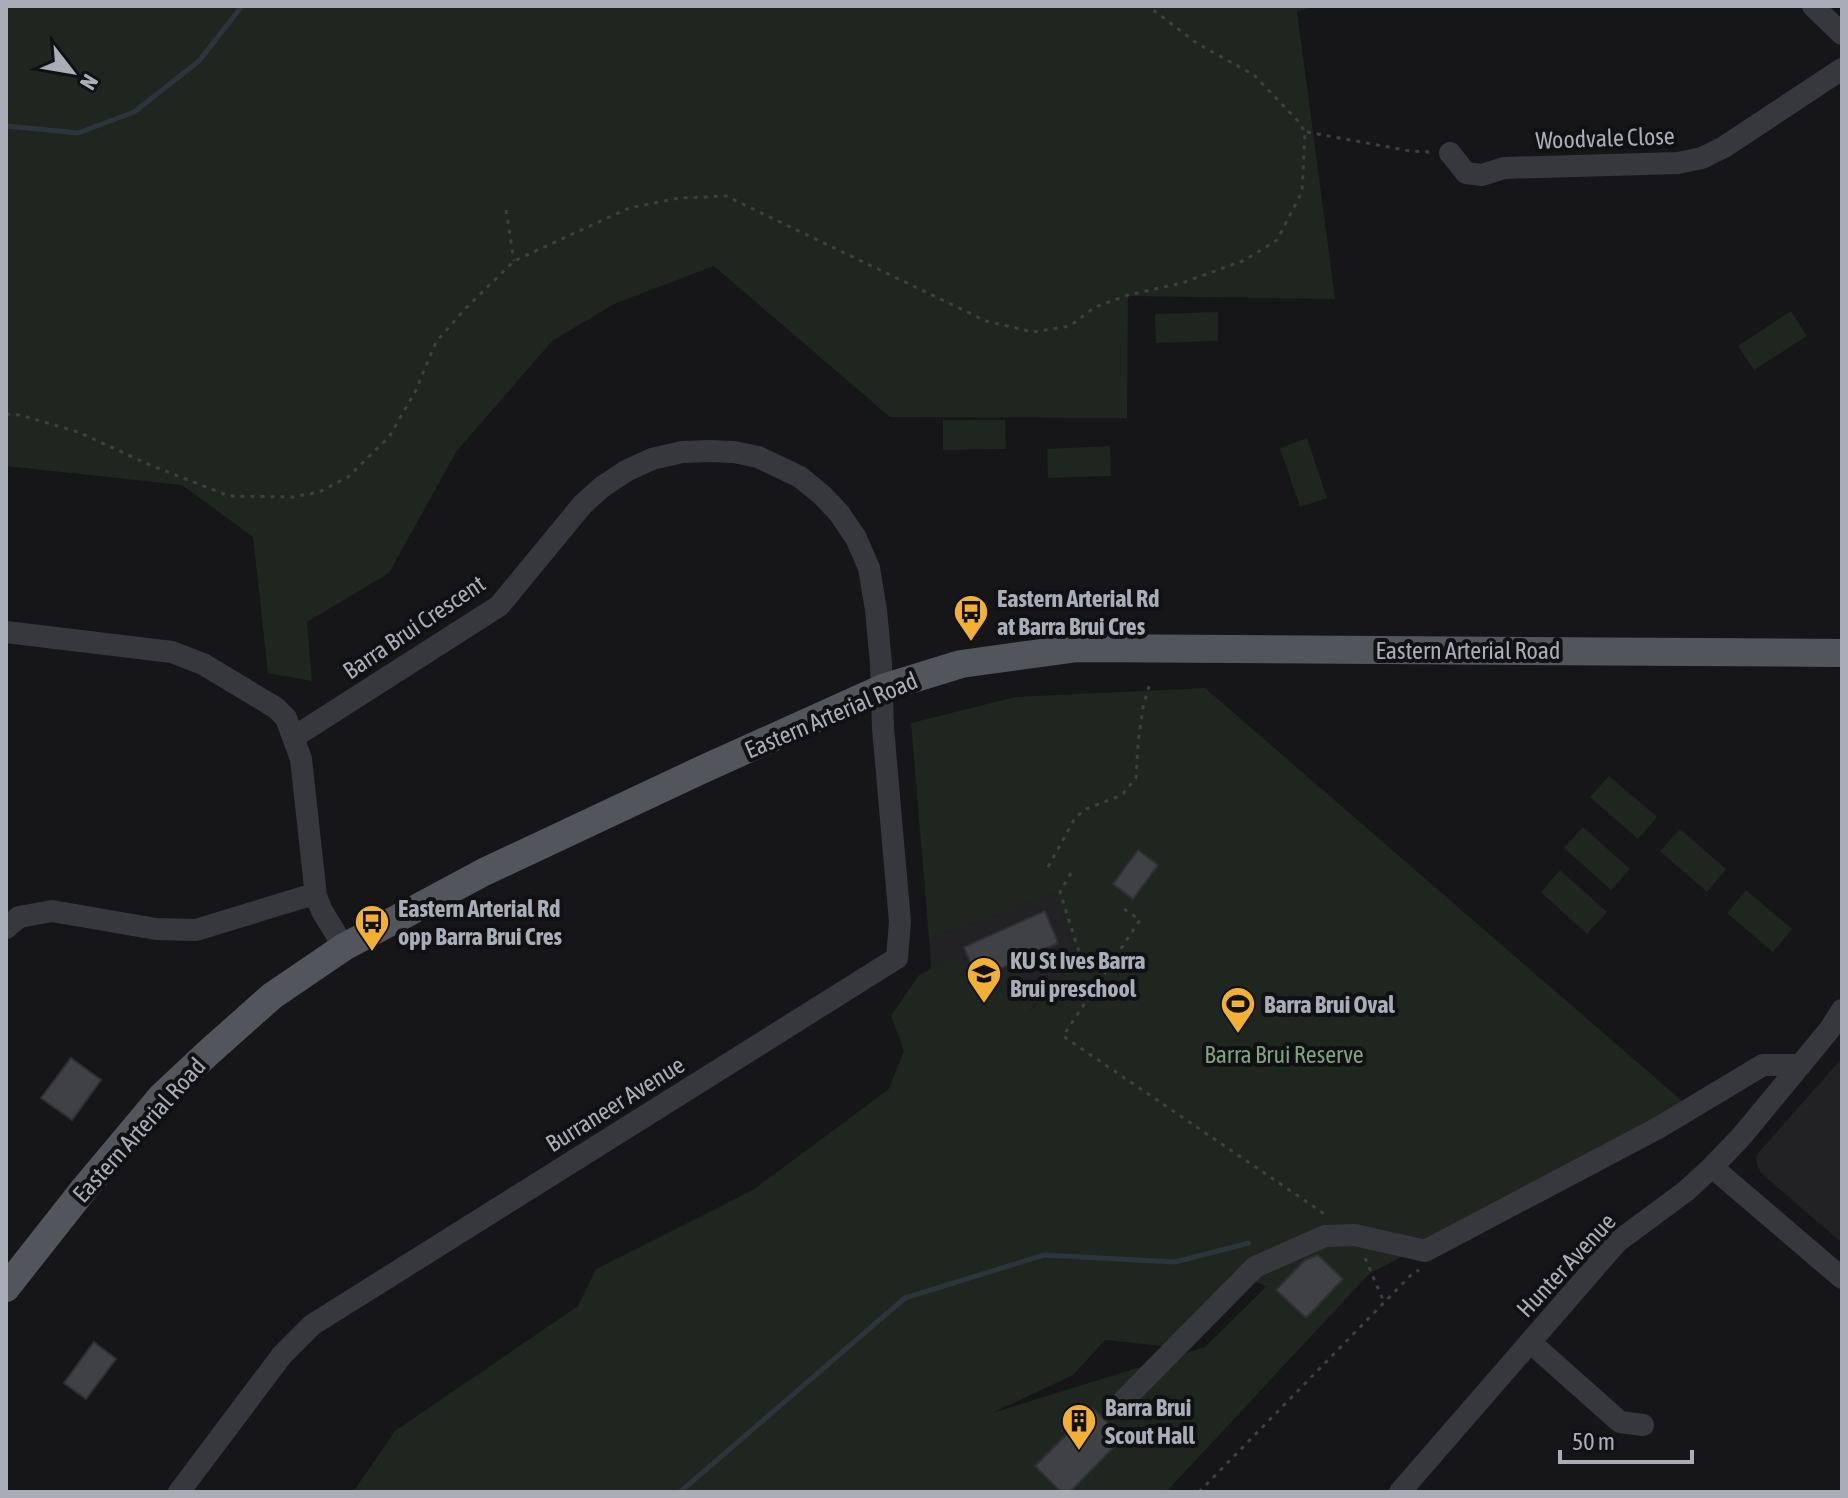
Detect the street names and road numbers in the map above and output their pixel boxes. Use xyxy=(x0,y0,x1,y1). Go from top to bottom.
street label: Woodvale Close xyxy=(1535,122,1675,154)
street label: Barra Brui Crescent xyxy=(338,570,490,684)
street label: Eastern Arterial Road xyxy=(1376,637,1560,664)
street label: Eastern Arterial Road xyxy=(741,666,921,764)
street label: Burraneer Avenue xyxy=(541,1051,689,1157)
street label: Eastern Arterial Road xyxy=(67,1052,211,1208)
street label: Hunter Avenue xyxy=(1511,1208,1621,1322)

